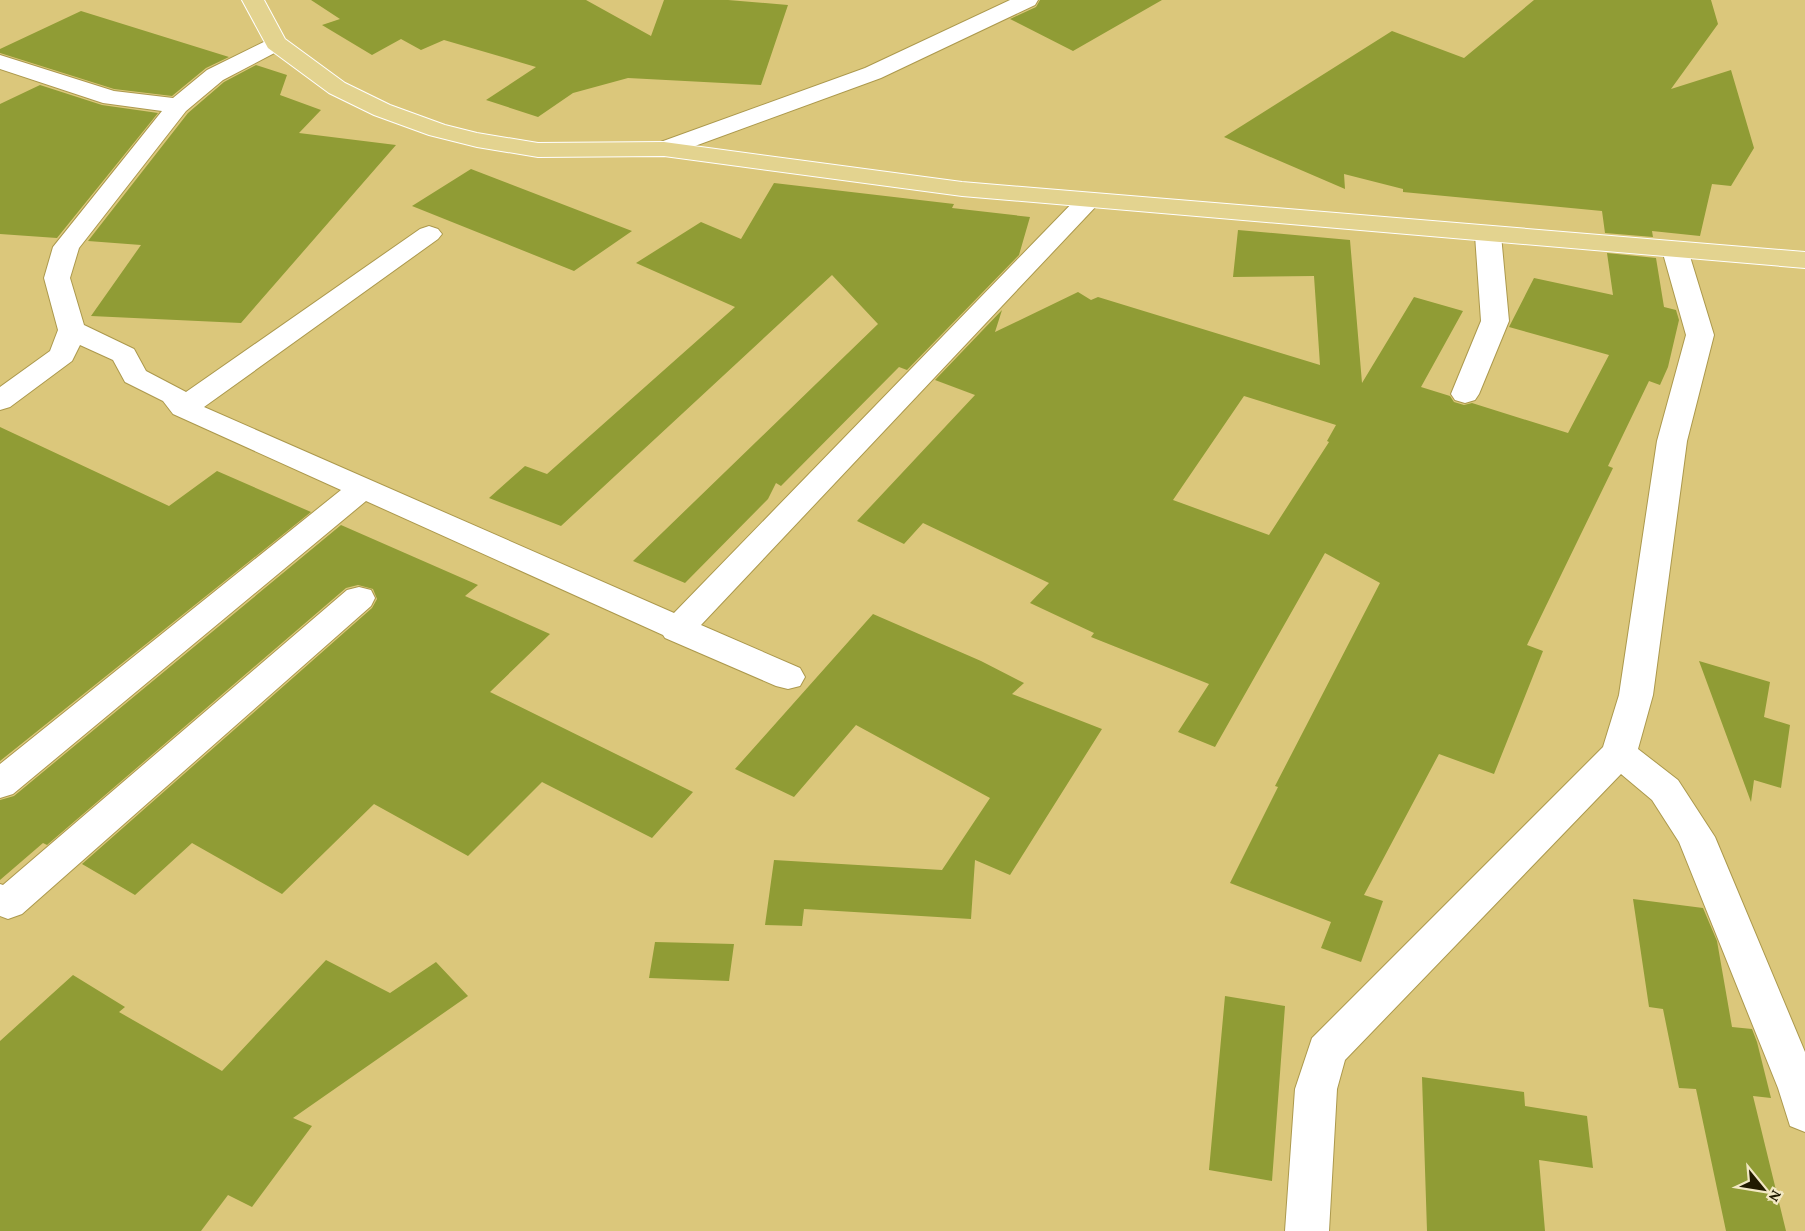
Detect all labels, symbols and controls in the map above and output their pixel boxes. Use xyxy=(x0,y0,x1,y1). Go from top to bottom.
north arrow xyxy=(1733,1159,1793,1219)
text: N xyxy=(1765,1187,1786,1205)

